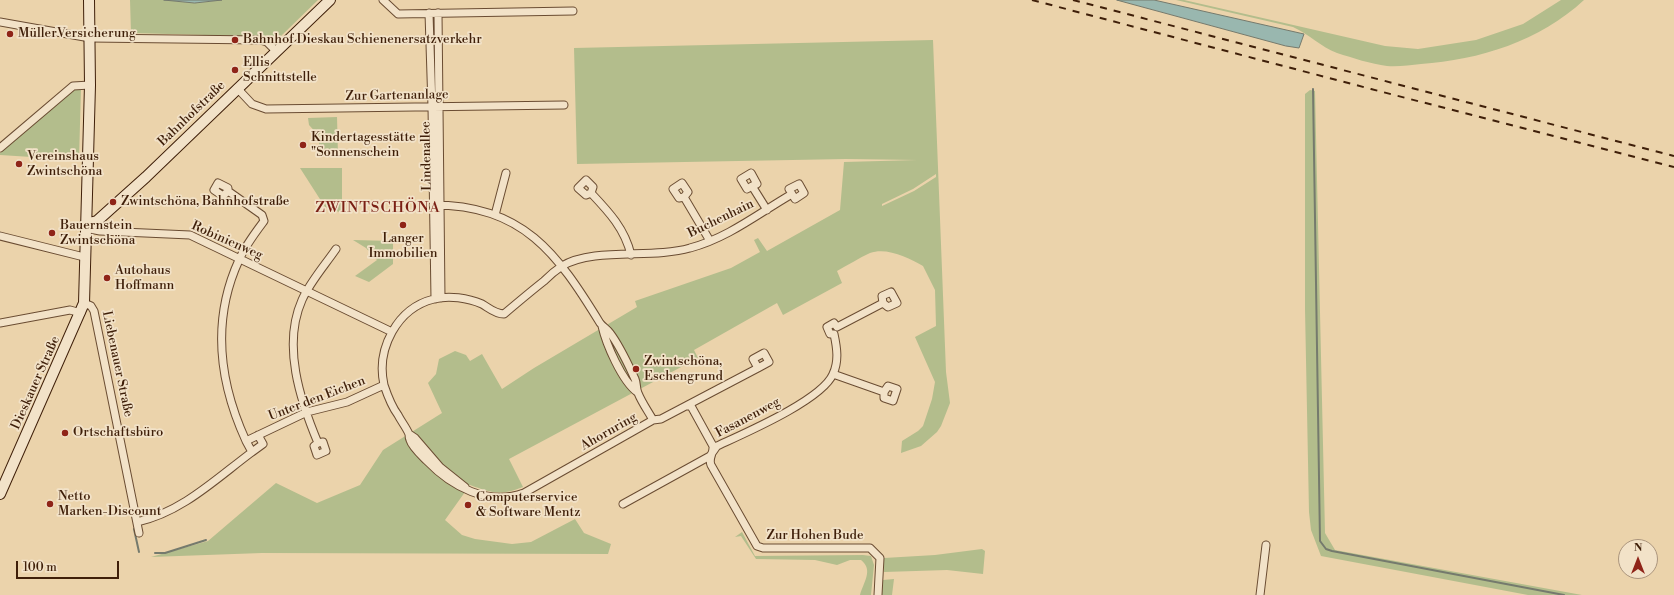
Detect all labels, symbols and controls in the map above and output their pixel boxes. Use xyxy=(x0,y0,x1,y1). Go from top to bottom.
place label: MüllerVersicherung xyxy=(18,26,136,42)
marker: MüllerVersicherung xyxy=(5,29,15,39)
place label: Bahnhof Dieskau Schienenersatzverkehr xyxy=(243,32,482,48)
marker: Bahnhof Dieskau Schienenersatzverkehr xyxy=(230,35,240,45)
place label: Ellis Schnittstelle xyxy=(243,55,317,86)
marker: Ellis Schnittstelle xyxy=(230,65,240,75)
street label: Bahnhofstraße xyxy=(155,78,229,150)
street label: Zur Gartenanlage xyxy=(345,87,449,105)
street label: Lindenallee xyxy=(419,121,435,191)
place label: Kindertagesstätte "Sonnenschein xyxy=(311,130,416,161)
marker: Kindertagesstätte "Sonnenschein xyxy=(298,140,308,150)
place label: Vereinshaus Zwintschöna xyxy=(27,149,102,180)
marker: Vereinshaus Zwintschöna xyxy=(14,159,24,169)
place label: Zwintschöna, Bahnhofstraße xyxy=(121,194,289,210)
street label: Buchenhain xyxy=(685,196,757,242)
marker: Zwintschöna, Bahnhofstraße xyxy=(108,197,118,207)
district label: ZWINTSCHÖNA xyxy=(315,199,441,217)
place label: Bauernstein Zwintschöna xyxy=(60,218,135,249)
street label: Robinienweg xyxy=(189,218,265,264)
marker: Langer Immobilien xyxy=(398,220,408,230)
marker: Bauernstein Zwintschöna xyxy=(47,228,57,238)
place label: Langer Immobilien xyxy=(368,231,438,262)
place label: Autohaus Hoffmann xyxy=(115,263,174,294)
marker: Autohaus Hoffmann xyxy=(102,273,112,283)
street label: Liebenauer Straße xyxy=(98,310,136,418)
street label: Dieskauer Straße xyxy=(8,334,64,432)
place label: Zwintschöna, Eschengrund xyxy=(644,354,723,385)
marker: Zwintschöna, Eschengrund xyxy=(631,364,641,374)
street label: Unter den Eichen xyxy=(266,373,368,425)
street label: Fasanenweg xyxy=(713,394,783,442)
street label: Ahornring xyxy=(578,410,640,454)
place label: Ortschaftsbüro xyxy=(73,425,163,441)
marker: Ortschaftsbüro xyxy=(60,428,70,438)
place label: Netto Marken-Discount xyxy=(58,489,161,520)
place label: Computerservice & Software Mentz xyxy=(476,490,580,521)
marker: Netto Marken-Discount xyxy=(45,499,55,509)
marker: Computerservice & Software Mentz xyxy=(463,500,473,510)
street label: Zur Hohen Bude xyxy=(766,528,864,544)
north arrow xyxy=(1618,539,1658,579)
text: N xyxy=(1634,541,1642,555)
scale bar xyxy=(18,553,121,579)
text: 100 m xyxy=(23,560,57,575)

